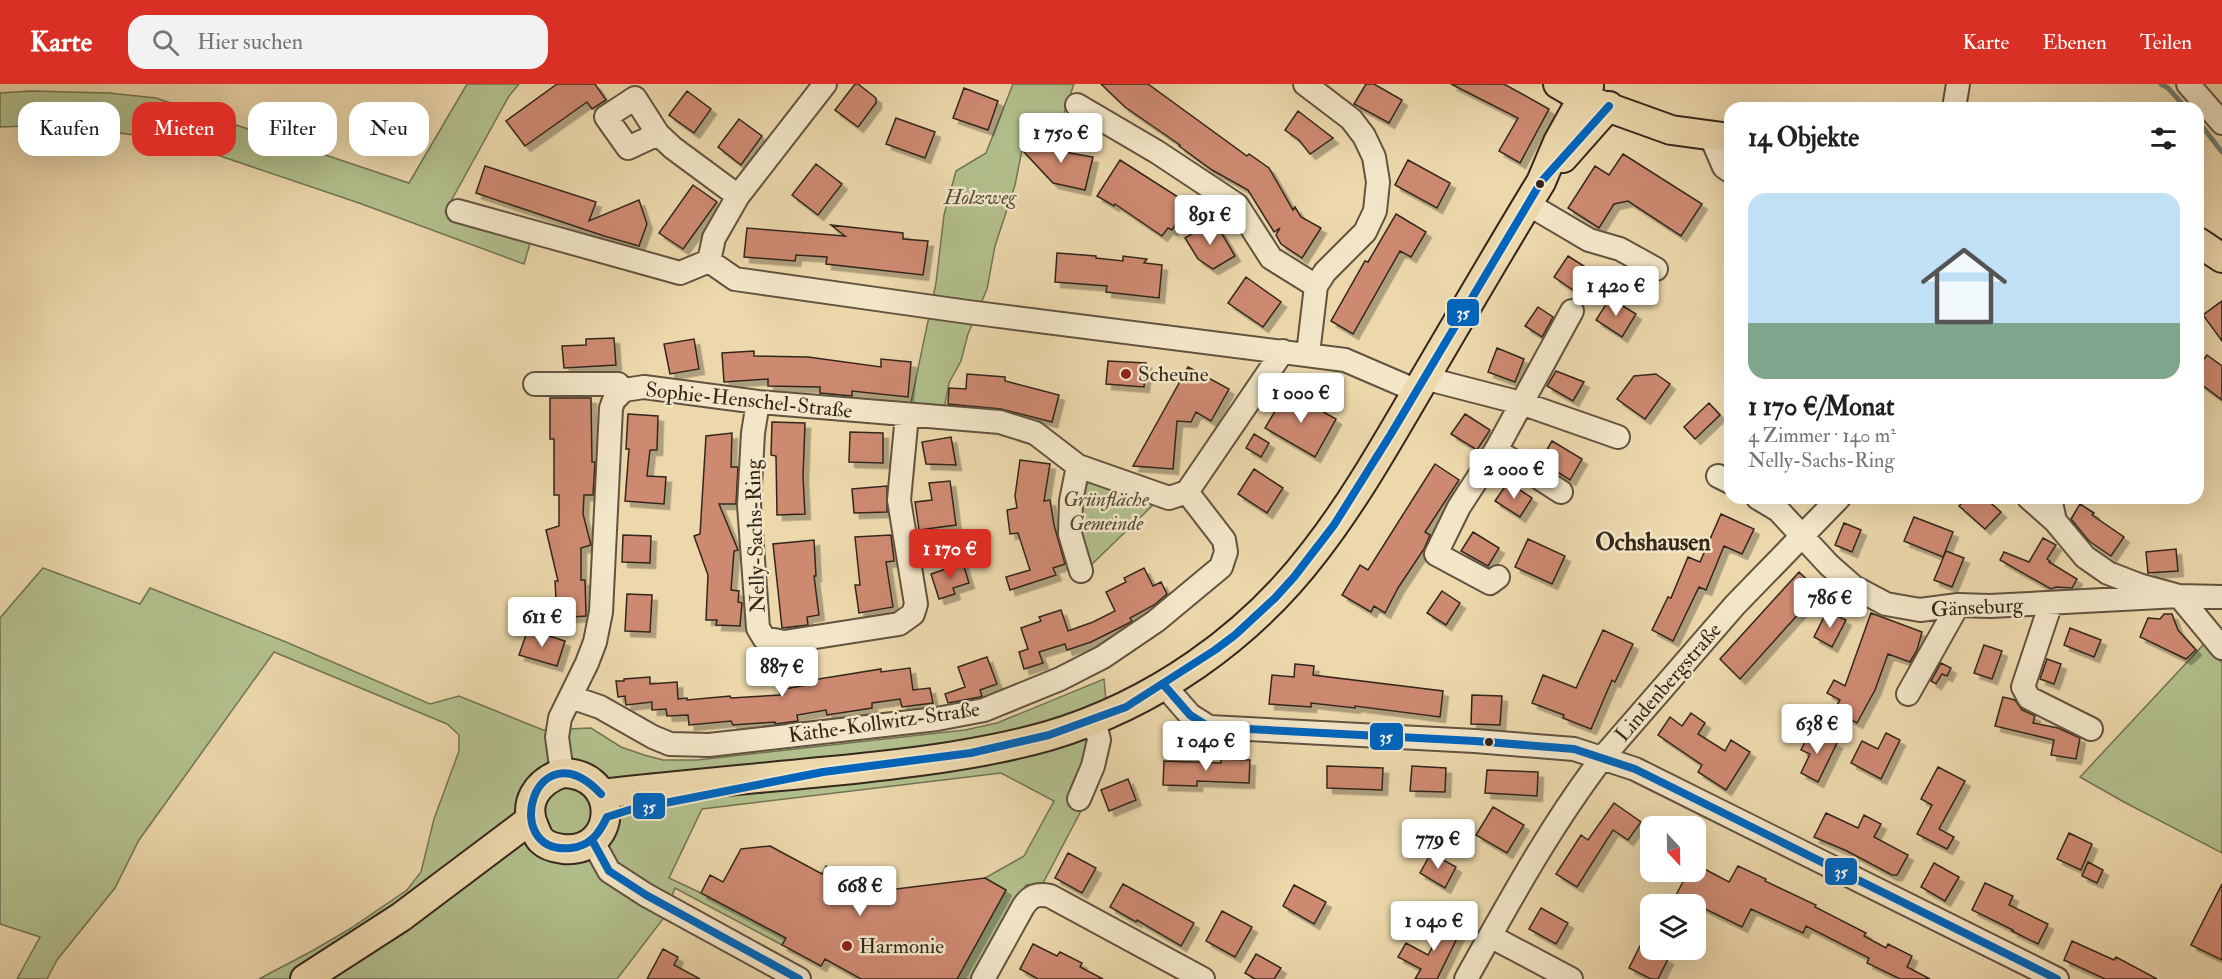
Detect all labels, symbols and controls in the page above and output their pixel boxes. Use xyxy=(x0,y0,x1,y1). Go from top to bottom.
search box xyxy=(128,15,548,69)
text: Karte xyxy=(30,25,92,60)
icon: search xyxy=(149,26,182,59)
text: Hier suchen xyxy=(197,28,303,56)
text: Karte xyxy=(1962,29,2009,56)
text: Ebenen xyxy=(2042,29,2107,56)
text: Teilen xyxy=(2140,29,2192,56)
chip: Kaufen xyxy=(18,102,120,156)
chip: Mieten xyxy=(132,102,236,156)
chip: Filter xyxy=(248,102,337,156)
chip: Neu xyxy=(349,102,429,156)
pin: 1 750 € xyxy=(1006,113,1116,164)
text: 1 750 € xyxy=(1033,120,1089,145)
text: 14 Objekte xyxy=(1748,122,1859,154)
icon: filters xyxy=(2147,122,2180,155)
unlabelled marker xyxy=(1534,178,1546,190)
park label: Holzweg xyxy=(943,184,1017,211)
pin: 891 € xyxy=(1168,195,1252,246)
text: 891 € xyxy=(1189,202,1231,227)
icon: home xyxy=(1910,232,2018,340)
pin: 1 420 € xyxy=(1561,266,1671,317)
text: 1 420 € xyxy=(1587,273,1645,298)
line badge: 35 xyxy=(1446,298,1480,327)
text: 35 xyxy=(1456,303,1471,323)
place label: Scheune xyxy=(1138,361,1209,388)
marker: Scheune xyxy=(1119,367,1133,381)
pin: 1 000 € xyxy=(1246,373,1356,424)
street label: Sophie-Henschel-Straße xyxy=(644,376,854,425)
text: 1 000 € xyxy=(1272,380,1330,405)
text: 1 170 €/Monat xyxy=(1748,391,1894,423)
text: 4 Zimmer · 140 m² xyxy=(1748,423,1896,448)
text: Nelly-Sachs-Ring xyxy=(1748,448,1894,473)
pin: 2 000 € xyxy=(1459,449,1569,500)
text: 2 000 € xyxy=(1483,456,1545,481)
street label: Nelly-Sachs-Ring xyxy=(739,458,772,613)
park label: Grünfläche Gemeinde xyxy=(1063,486,1150,537)
district label: Ochshausen xyxy=(1595,527,1711,558)
pin: 1 170 € xyxy=(895,529,1005,580)
text: 1 170 € xyxy=(923,536,977,561)
pin: 786 € xyxy=(1788,578,1872,629)
text: 786 € xyxy=(1808,585,1852,610)
street label: Gänseburg xyxy=(1930,592,2024,623)
pin: 611 € xyxy=(500,597,584,648)
text: 611 € xyxy=(522,604,562,629)
street label: Lindenbergstraße xyxy=(1609,617,1728,747)
pin: 887 € xyxy=(740,647,824,698)
text: 887 € xyxy=(760,654,804,679)
street label: Käthe-Kollwitz-Straße xyxy=(787,696,982,749)
pin: 638 € xyxy=(1775,704,1859,755)
text: 638 € xyxy=(1795,711,1839,736)
pin: 1 040 € xyxy=(1151,721,1261,772)
line badge: 35 xyxy=(1369,722,1404,751)
text: 35 xyxy=(1379,727,1394,747)
text: 1 040 € xyxy=(1177,728,1235,753)
unlabelled marker xyxy=(1483,736,1495,748)
line badge: 35 xyxy=(632,792,666,820)
text: 35 xyxy=(642,797,657,817)
north arrow xyxy=(1640,816,1706,882)
map controls xyxy=(1640,816,1706,960)
pin: 779 € xyxy=(1396,819,1480,870)
text: 779 € xyxy=(1416,826,1460,851)
line badge: 35 xyxy=(1824,857,1858,886)
text: 35 xyxy=(1834,862,1849,882)
pin: 668 € xyxy=(818,866,902,917)
text: 668 € xyxy=(837,873,883,898)
button: layers xyxy=(1640,894,1706,960)
pin: 1 040 € xyxy=(1379,901,1489,952)
text: 1 040 € xyxy=(1405,908,1463,933)
place label: Harmonie xyxy=(859,933,944,960)
marker: Harmonie xyxy=(840,939,854,953)

